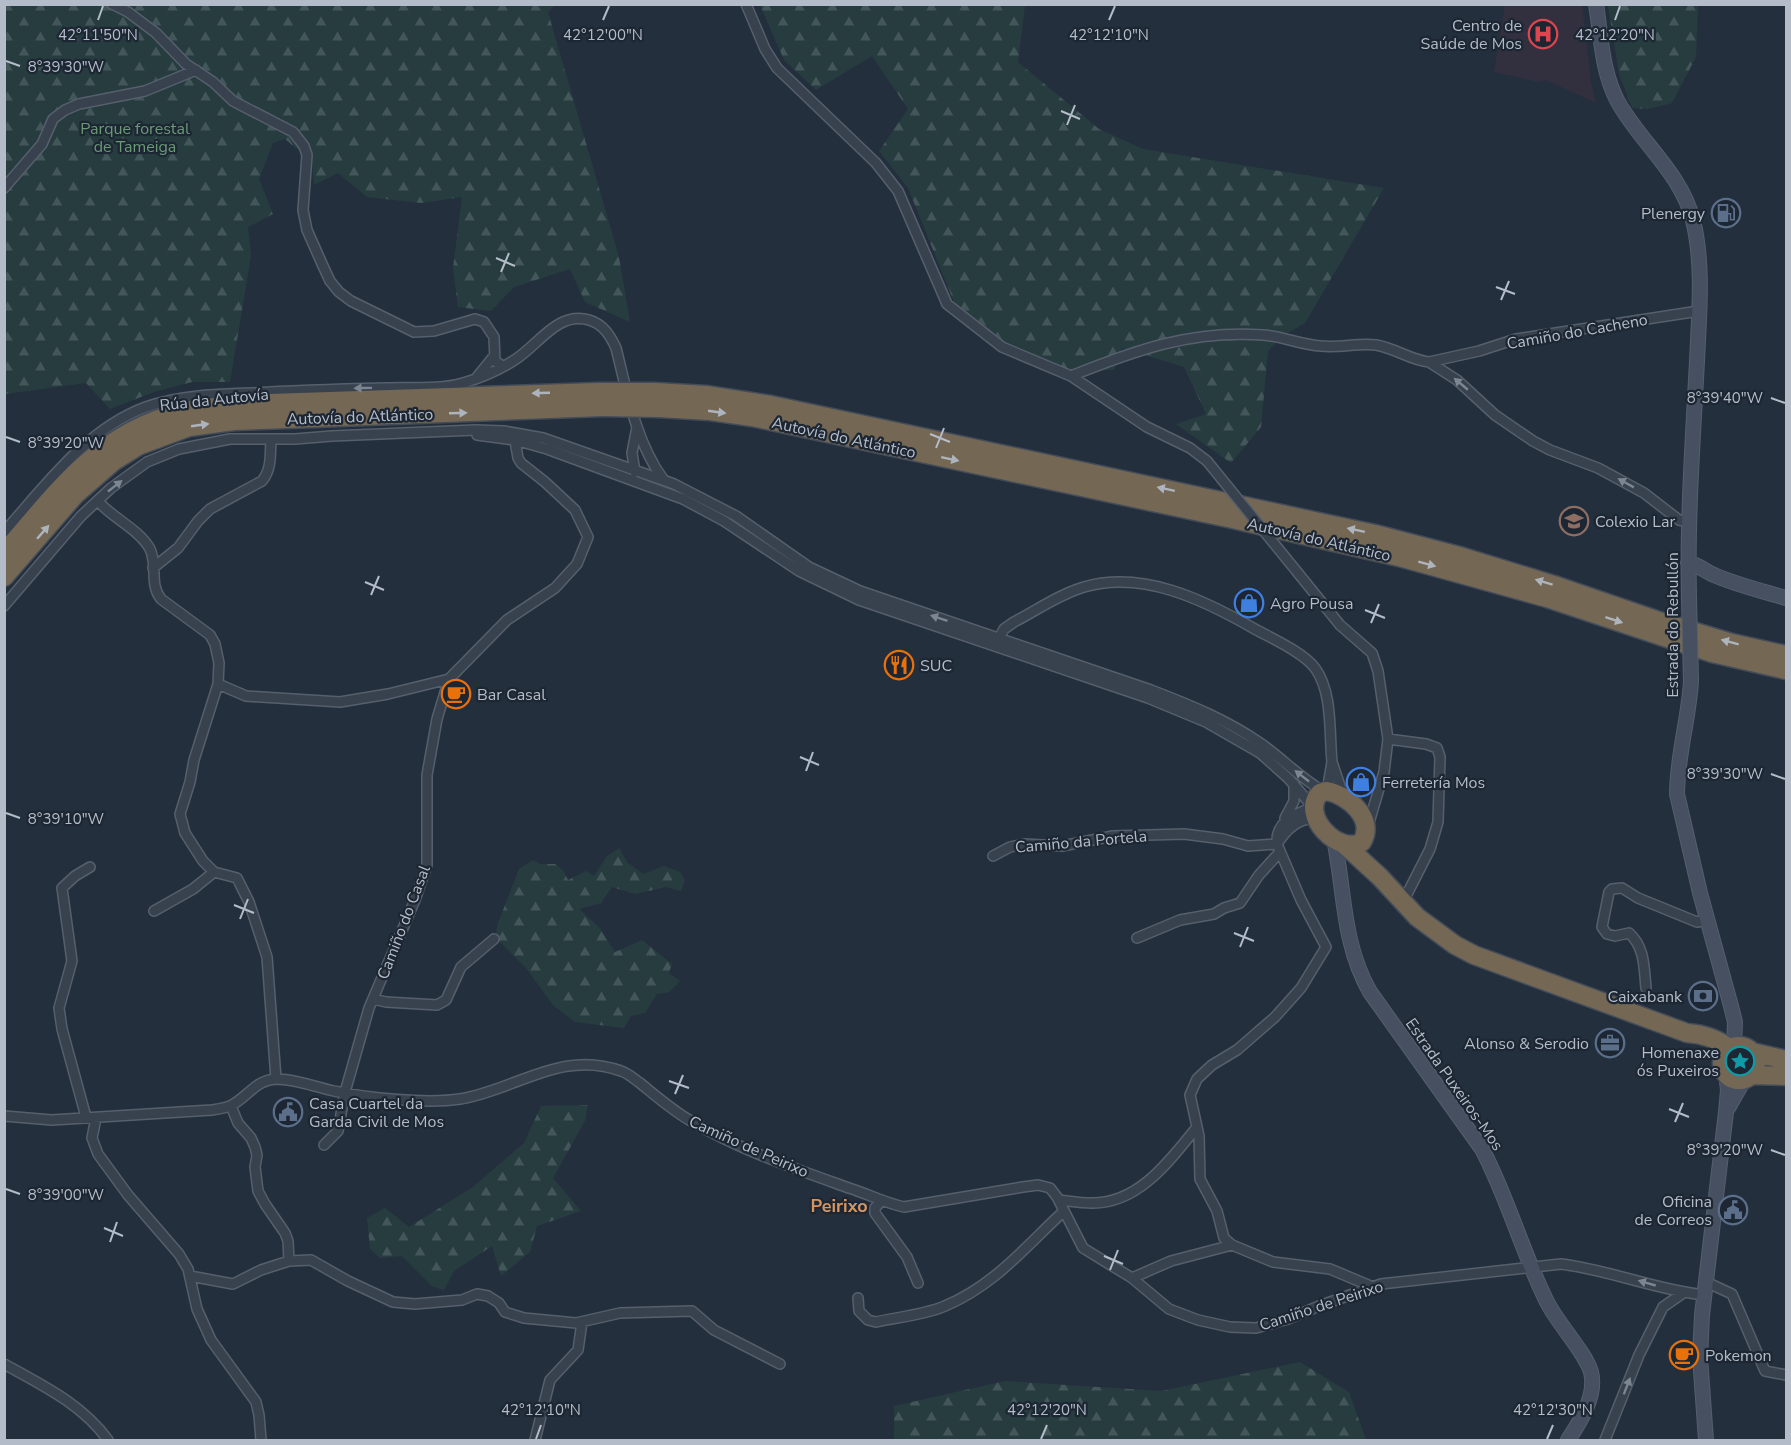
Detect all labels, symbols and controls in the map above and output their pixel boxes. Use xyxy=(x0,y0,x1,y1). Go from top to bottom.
place label: Centro de Saúde de Mos xyxy=(1421,15,1522,55)
hospital icon: Centro de Saúde de Mos xyxy=(1527,18,1559,50)
text: 42°11'50"N xyxy=(58,25,138,45)
text: 42°12'00"N xyxy=(563,25,643,45)
text: 42°12'10"N xyxy=(1069,25,1149,45)
text: 42°12'20"N xyxy=(1575,25,1655,45)
text: 8°39'30"W xyxy=(28,57,105,77)
park label: Parque forestal de Tameiga xyxy=(80,118,190,158)
fuel station icon: Plenergy xyxy=(1710,197,1742,229)
place label: Plenergy xyxy=(1641,203,1706,225)
street label: Camiño do Cacheno xyxy=(1505,309,1649,355)
one-way arrow xyxy=(1453,378,1468,391)
street label: Rúa da Autovía xyxy=(158,383,270,417)
one-way arrow xyxy=(354,383,373,393)
text: 8°39'40"W xyxy=(1687,388,1764,408)
one-way arrow xyxy=(532,389,551,398)
street label: Autovía do Atlántico xyxy=(286,403,434,431)
one-way arrow xyxy=(448,408,467,417)
one-way arrow xyxy=(708,408,727,417)
street label: Autovía do Atlántico xyxy=(770,412,918,464)
one-way arrow xyxy=(191,421,210,430)
text: 8°39'20"W xyxy=(28,433,105,453)
one-way arrow xyxy=(940,455,959,464)
one-way arrow xyxy=(1617,478,1634,488)
one-way arrow xyxy=(107,480,122,492)
one-way arrow xyxy=(1156,484,1175,493)
school or university icon: Colexio Lar xyxy=(1558,505,1590,537)
place label: Colexio Lar xyxy=(1595,511,1675,533)
street label: Autovía do Atlántico xyxy=(1245,513,1393,567)
one-way arrow xyxy=(36,525,49,540)
one-way arrow xyxy=(1346,525,1365,534)
street label: Estrada do Rebullón xyxy=(1662,552,1684,698)
one-way arrow xyxy=(1418,560,1436,569)
one-way arrow xyxy=(1535,577,1553,586)
shop icon: Agro Pousa xyxy=(1233,587,1265,619)
place label: Agro Pousa xyxy=(1270,593,1353,615)
one-way arrow xyxy=(930,613,948,622)
one-way arrow xyxy=(1605,616,1623,626)
one-way arrow xyxy=(1720,637,1738,646)
restaurant icon: SUC xyxy=(883,649,915,681)
place label: SUC xyxy=(920,655,952,677)
cafe icon: Bar Casal xyxy=(440,678,472,710)
place label: Bar Casal xyxy=(477,684,546,706)
text: 8°39'30"W xyxy=(1687,764,1764,784)
shop icon: Ferretería Mos xyxy=(1345,766,1377,798)
one-way arrow xyxy=(1294,770,1310,783)
place label: Ferretería Mos xyxy=(1382,772,1485,794)
text: 8°39'10"W xyxy=(28,809,105,829)
street label: Camiño da Portela xyxy=(1014,825,1148,859)
street label: Camiño do Casal xyxy=(372,862,436,983)
bank icon: Caixabank xyxy=(1687,980,1719,1012)
place label: Caixabank xyxy=(1608,986,1683,1008)
street label: Estrada Puxeiros-Mos xyxy=(1400,1014,1508,1155)
office icon: Alonso & Serodio xyxy=(1594,1027,1626,1059)
place label: Alonso & Serodio xyxy=(1464,1033,1589,1055)
place label: Homenaxe ós Puxeiros xyxy=(1637,1042,1719,1082)
place icon: Homenaxe ós Puxeiros xyxy=(1724,1045,1756,1077)
place label: Casa Cuartel da Garda Civil de Mos xyxy=(309,1093,444,1133)
public building icon: Casa Cuartel da Garda Civil de Mos xyxy=(272,1096,304,1128)
street label: Camiño de Peirixo xyxy=(685,1111,812,1183)
text: 8°39'20"W xyxy=(1687,1140,1764,1160)
text: 8°39'00"W xyxy=(28,1185,105,1205)
place label: Oficina de Correos xyxy=(1634,1191,1712,1231)
district label: Peirixo xyxy=(810,1194,868,1218)
public building icon: Oficina de Correos xyxy=(1717,1194,1749,1226)
street label: Camiño de Peirixo xyxy=(1257,1276,1386,1336)
one-way arrow xyxy=(1638,1278,1656,1287)
cafe icon: Pokemon xyxy=(1668,1339,1700,1371)
place label: Pokemon xyxy=(1705,1345,1772,1367)
one-way arrow xyxy=(1623,1377,1632,1395)
text: 42°12'10"N xyxy=(501,1400,581,1420)
text: 42°12'20"N xyxy=(1007,1400,1087,1420)
text: 42°12'30"N xyxy=(1513,1400,1593,1420)

